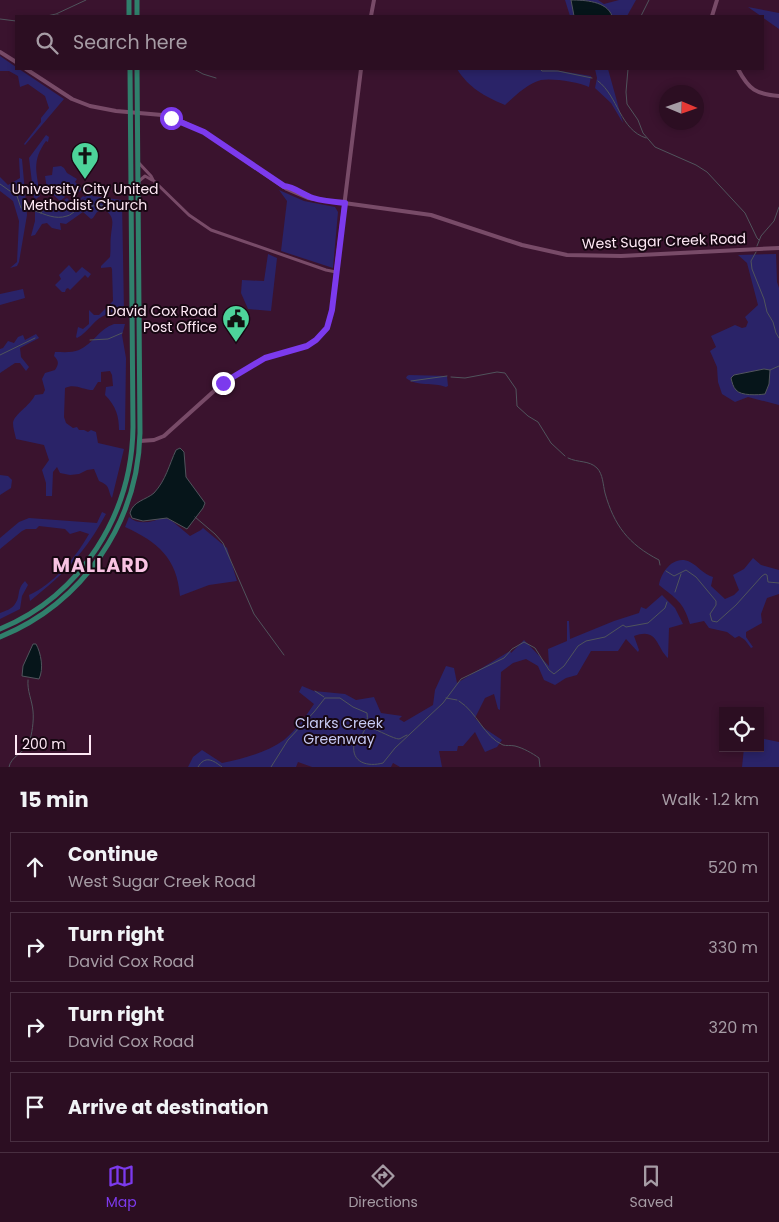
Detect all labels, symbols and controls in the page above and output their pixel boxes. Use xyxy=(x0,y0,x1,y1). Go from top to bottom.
search box xyxy=(15,15,764,70)
icon: search xyxy=(33,29,61,57)
text: Search here xyxy=(73,29,187,56)
north arrow xyxy=(659,85,704,130)
route start xyxy=(160,107,183,130)
church icon: University City United Methodist Church xyxy=(70,141,100,180)
place label: University City United Methodist Church xyxy=(11,179,159,215)
street label: West Sugar Creek Road xyxy=(582,228,746,254)
place label: David Cox Road Post Office xyxy=(107,301,217,337)
public building icon: David Cox Road Post Office xyxy=(221,304,251,343)
route end xyxy=(212,372,235,395)
district label: MALLARD xyxy=(53,552,149,579)
map controls xyxy=(719,707,764,752)
button: locate xyxy=(719,707,764,752)
park label: Clarks Creek Greenway xyxy=(295,713,384,749)
scale bar xyxy=(15,732,91,755)
text: 200 m xyxy=(22,734,66,754)
text: 15 min xyxy=(20,785,89,814)
text: Walk · 1.2 km xyxy=(662,788,759,811)
text: Continue xyxy=(68,841,158,868)
icon: ahead xyxy=(21,853,49,881)
text: 520 m xyxy=(708,856,758,879)
text: West Sugar Creek Road xyxy=(68,870,256,893)
text: Turn right xyxy=(68,921,164,948)
icon: right xyxy=(21,933,49,961)
text: 330 m xyxy=(708,936,758,959)
text: David Cox Road xyxy=(68,950,194,973)
text: Turn right xyxy=(68,1001,164,1028)
icon: right xyxy=(21,1013,49,1041)
text: 320 m xyxy=(709,1016,758,1039)
text: David Cox Road xyxy=(68,1030,194,1053)
icon: arrive xyxy=(21,1093,49,1121)
text: Arrive at destination xyxy=(68,1094,269,1121)
tab: Map xyxy=(106,1162,137,1213)
tab: Directions xyxy=(348,1162,418,1213)
tab: Saved xyxy=(629,1162,673,1213)

